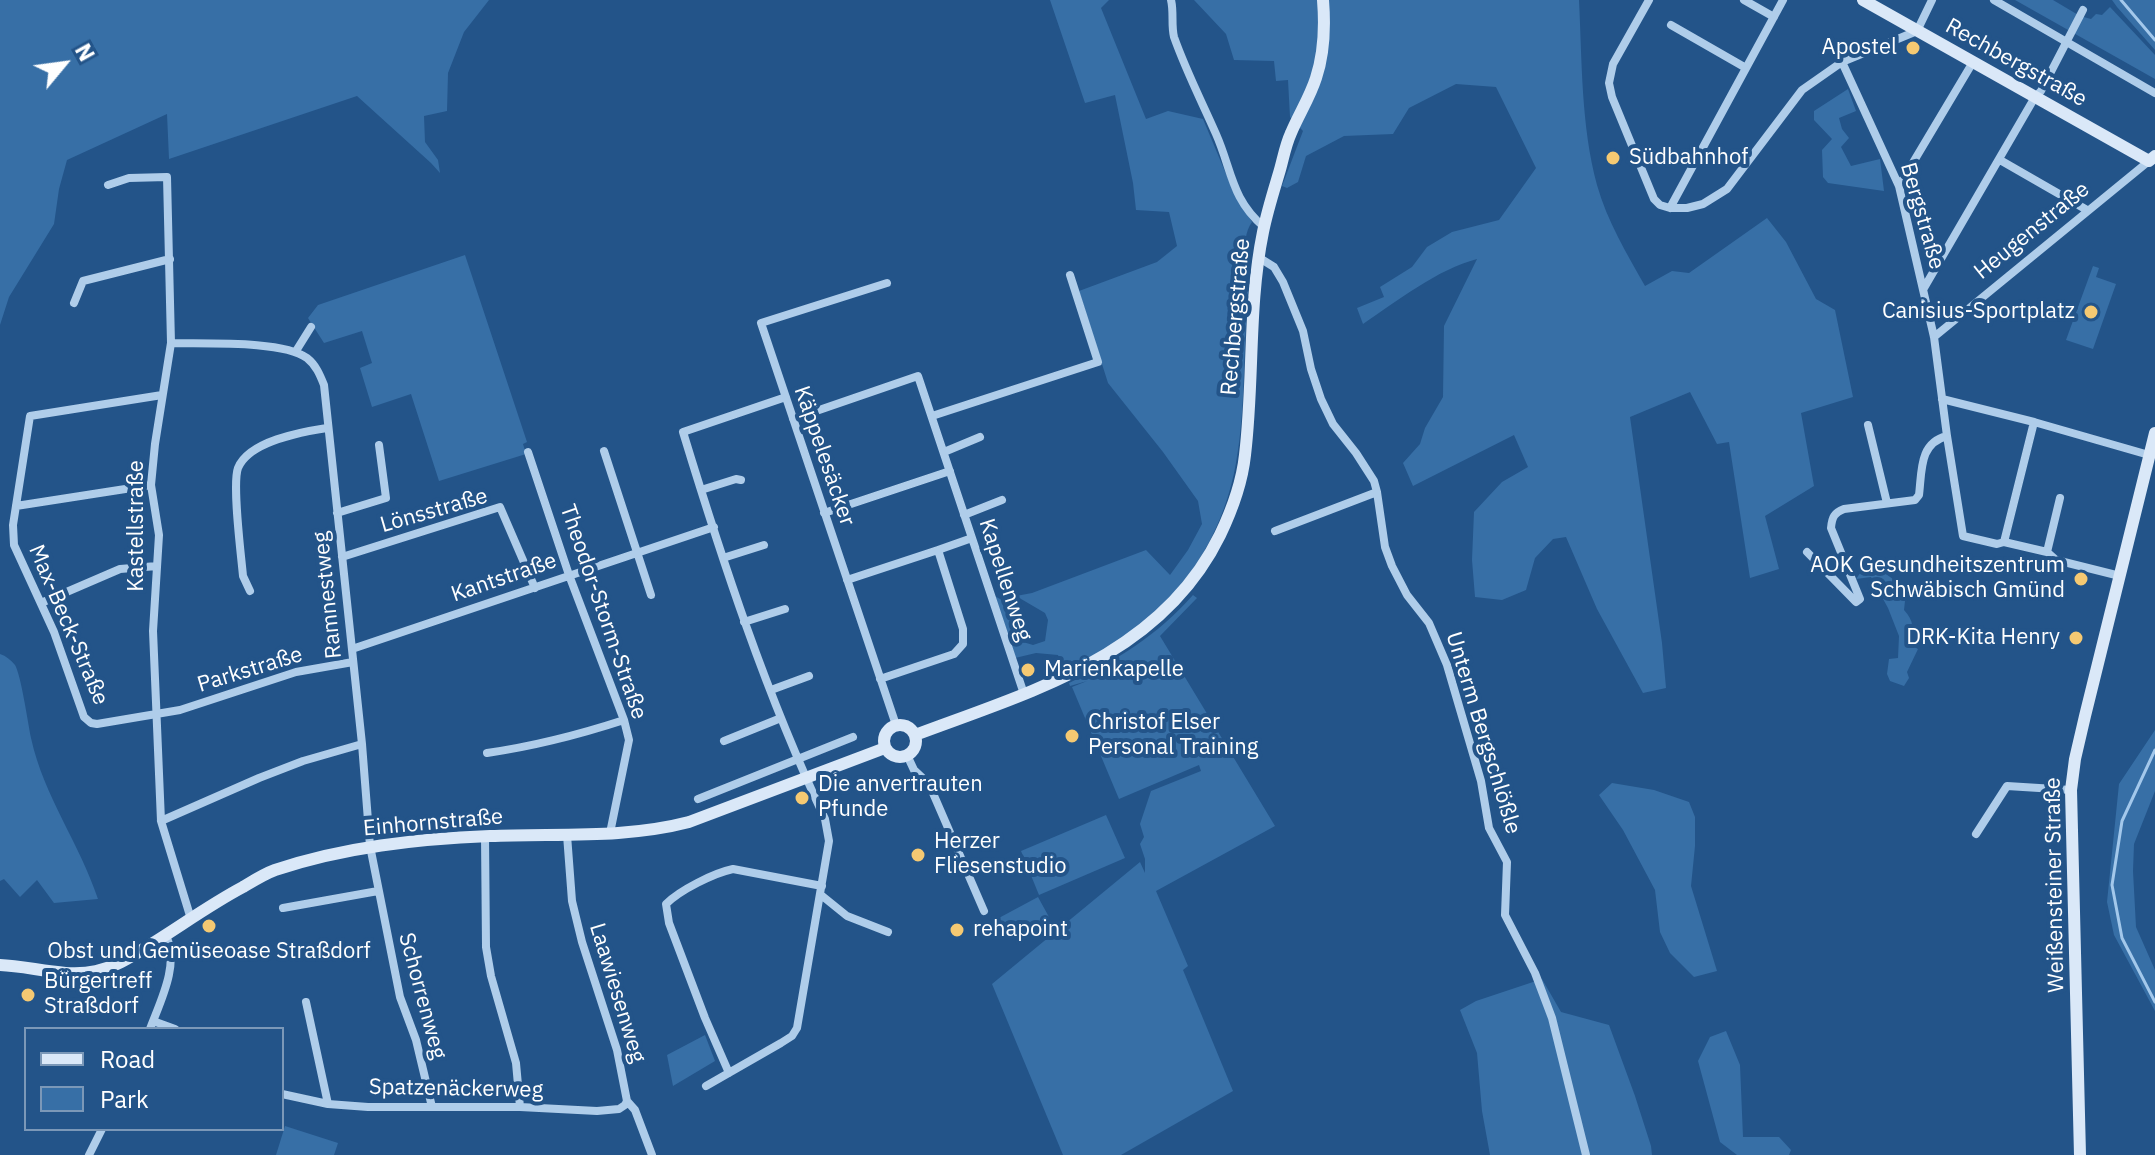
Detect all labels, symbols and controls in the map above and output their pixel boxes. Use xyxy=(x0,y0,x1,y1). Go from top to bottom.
street label: Rechbergstraße xyxy=(1941,13,2091,113)
north arrow xyxy=(24,24,104,104)
place label: Apostel xyxy=(1822,35,1897,61)
text: N xyxy=(69,38,102,66)
marker: Apostel xyxy=(1904,39,1922,57)
place label: Südbahnhof xyxy=(1629,145,1748,171)
marker: Südbahnhof xyxy=(1604,149,1622,167)
street label: Bergstraße xyxy=(1894,160,1950,272)
street label: Heugenstraße xyxy=(1969,177,2095,285)
street label: Rechbergstraße xyxy=(1216,237,1256,397)
place label: Canisius-Sportplatz xyxy=(1882,299,2075,325)
marker: Canisius-Sportplatz xyxy=(2082,303,2100,321)
street label: Käppelesäcker xyxy=(788,383,860,529)
street label: Kastellstraße xyxy=(124,460,150,592)
street label: Lönsstraße xyxy=(377,483,491,539)
street label: Theodor-Storm-Straße xyxy=(554,501,652,723)
street label: Kapellenweg xyxy=(973,516,1037,644)
street label: Ramnestweg xyxy=(308,530,348,660)
street label: Max-Beck-Straße xyxy=(22,541,114,709)
street label: Kantstraße xyxy=(448,548,560,608)
place label: AOK Gesundheitszentrum Schwäbisch Gmünd xyxy=(1810,553,2065,604)
marker: AOK Gesundheitszentrum Schwäbisch Gmünd xyxy=(2072,570,2090,588)
place label: DRK-Kita Henry xyxy=(1906,625,2060,651)
street label: Unterm Bergschlößle xyxy=(1440,629,1526,837)
marker: DRK-Kita Henry xyxy=(2067,629,2085,647)
street label: Parkstraße xyxy=(194,642,306,698)
place label: Marienkapelle xyxy=(1044,657,1184,683)
marker: Marienkapelle xyxy=(1019,661,1037,679)
place label: Christof Elser Personal Training xyxy=(1088,710,1258,762)
marker: Christof Elser Personal Training xyxy=(1063,727,1081,745)
place label: Die anvertrauten Pfunde xyxy=(818,772,983,824)
street label: Weißensteiner Straße xyxy=(2040,777,2070,993)
marker: Die anvertrauten Pfunde xyxy=(793,789,811,807)
street label: Einhornstraße xyxy=(362,804,504,842)
place label: Herzer Fliesenstudio xyxy=(934,829,1067,880)
marker: Herzer Fliesenstudio xyxy=(909,846,927,864)
marker: Obst und Gemüseoase Straßdorf xyxy=(200,917,218,935)
place label: rehapoint xyxy=(973,917,1068,943)
street label: Laawiesenweg xyxy=(583,920,651,1066)
marker: rehapoint xyxy=(948,921,966,939)
street label: Schorrenweg xyxy=(392,930,452,1062)
place label: Obst und Gemüseoase Straßdorf xyxy=(47,939,371,965)
place label: Bürgertreff Straßdorf xyxy=(44,969,152,1020)
marker: Bürgertreff Straßdorf xyxy=(19,986,37,1004)
legend xyxy=(24,1027,284,1131)
text: Road xyxy=(100,1043,155,1075)
street label: Spatzenäckerweg xyxy=(369,1074,543,1104)
text: Park xyxy=(100,1083,149,1115)

